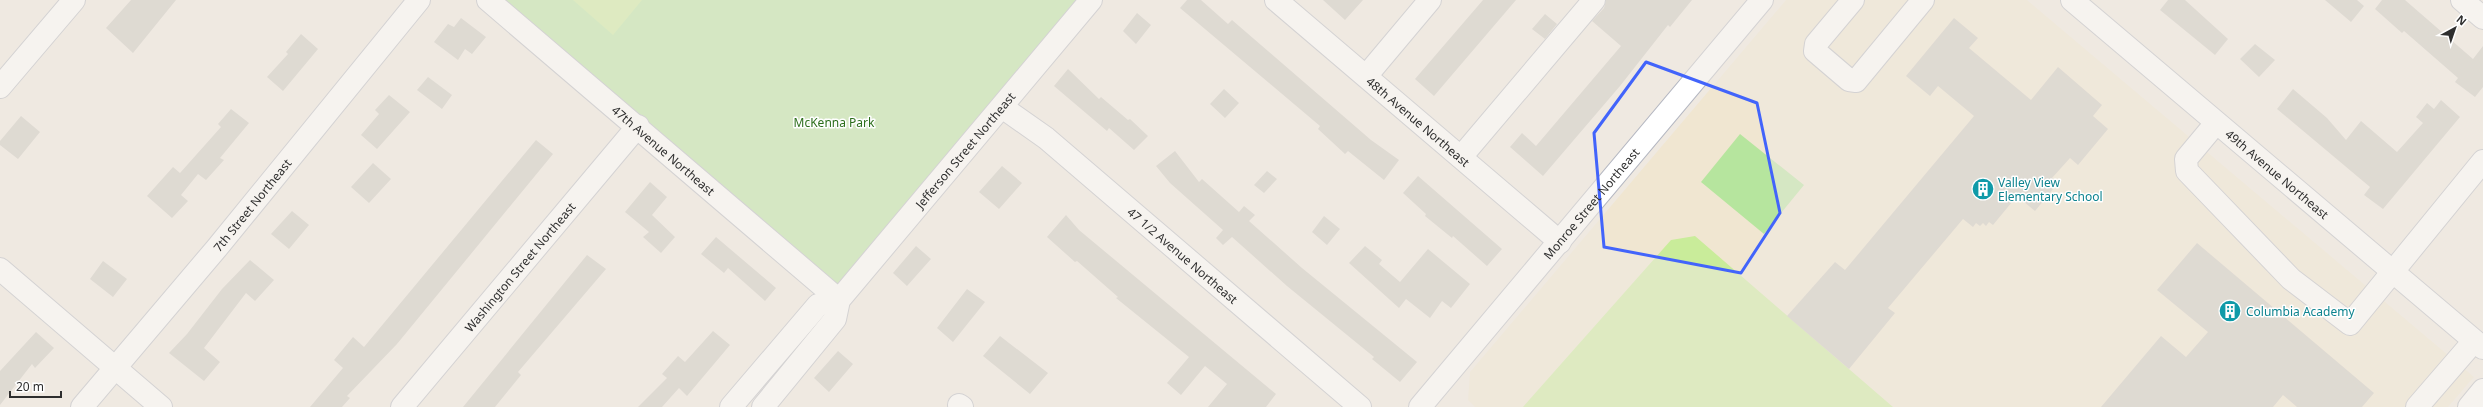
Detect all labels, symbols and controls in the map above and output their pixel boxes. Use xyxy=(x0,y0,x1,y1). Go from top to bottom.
north arrow xyxy=(2435,8,2475,48)
text: N xyxy=(2453,11,2470,29)
street label: 48th Avenue Northeast xyxy=(1363,72,1474,171)
street label: Jefferson Street Northeast xyxy=(911,88,1019,213)
street label: 47th Avenue Northeast xyxy=(608,101,719,199)
park label: McKenna Park xyxy=(794,114,875,131)
street label: 49th Avenue Northeast xyxy=(2222,125,2333,223)
street label: Monroe Street Northeast xyxy=(1539,143,1643,263)
street label: 7th Street Northeast xyxy=(209,154,295,255)
place label: Valley View Elementary School xyxy=(1998,174,2103,205)
building icon: Valley View Elementary School xyxy=(1970,176,1996,202)
street label: Washington Street Northeast xyxy=(460,198,579,335)
street label: 47 1/2 Avenue Northeast xyxy=(1124,203,1242,308)
building icon: Columbia Academy xyxy=(2217,298,2243,324)
place label: Columbia Academy xyxy=(2246,303,2355,320)
scale bar xyxy=(10,373,61,399)
text: 20 m xyxy=(16,378,44,395)

